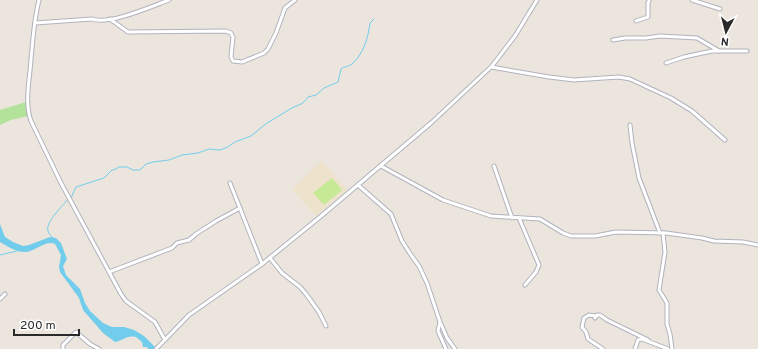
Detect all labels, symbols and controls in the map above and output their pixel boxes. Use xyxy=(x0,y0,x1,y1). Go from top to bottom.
north arrow xyxy=(706,12,746,52)
text: N xyxy=(720,34,730,48)
scale bar xyxy=(14,311,79,337)
text: 200 m xyxy=(20,318,56,334)

